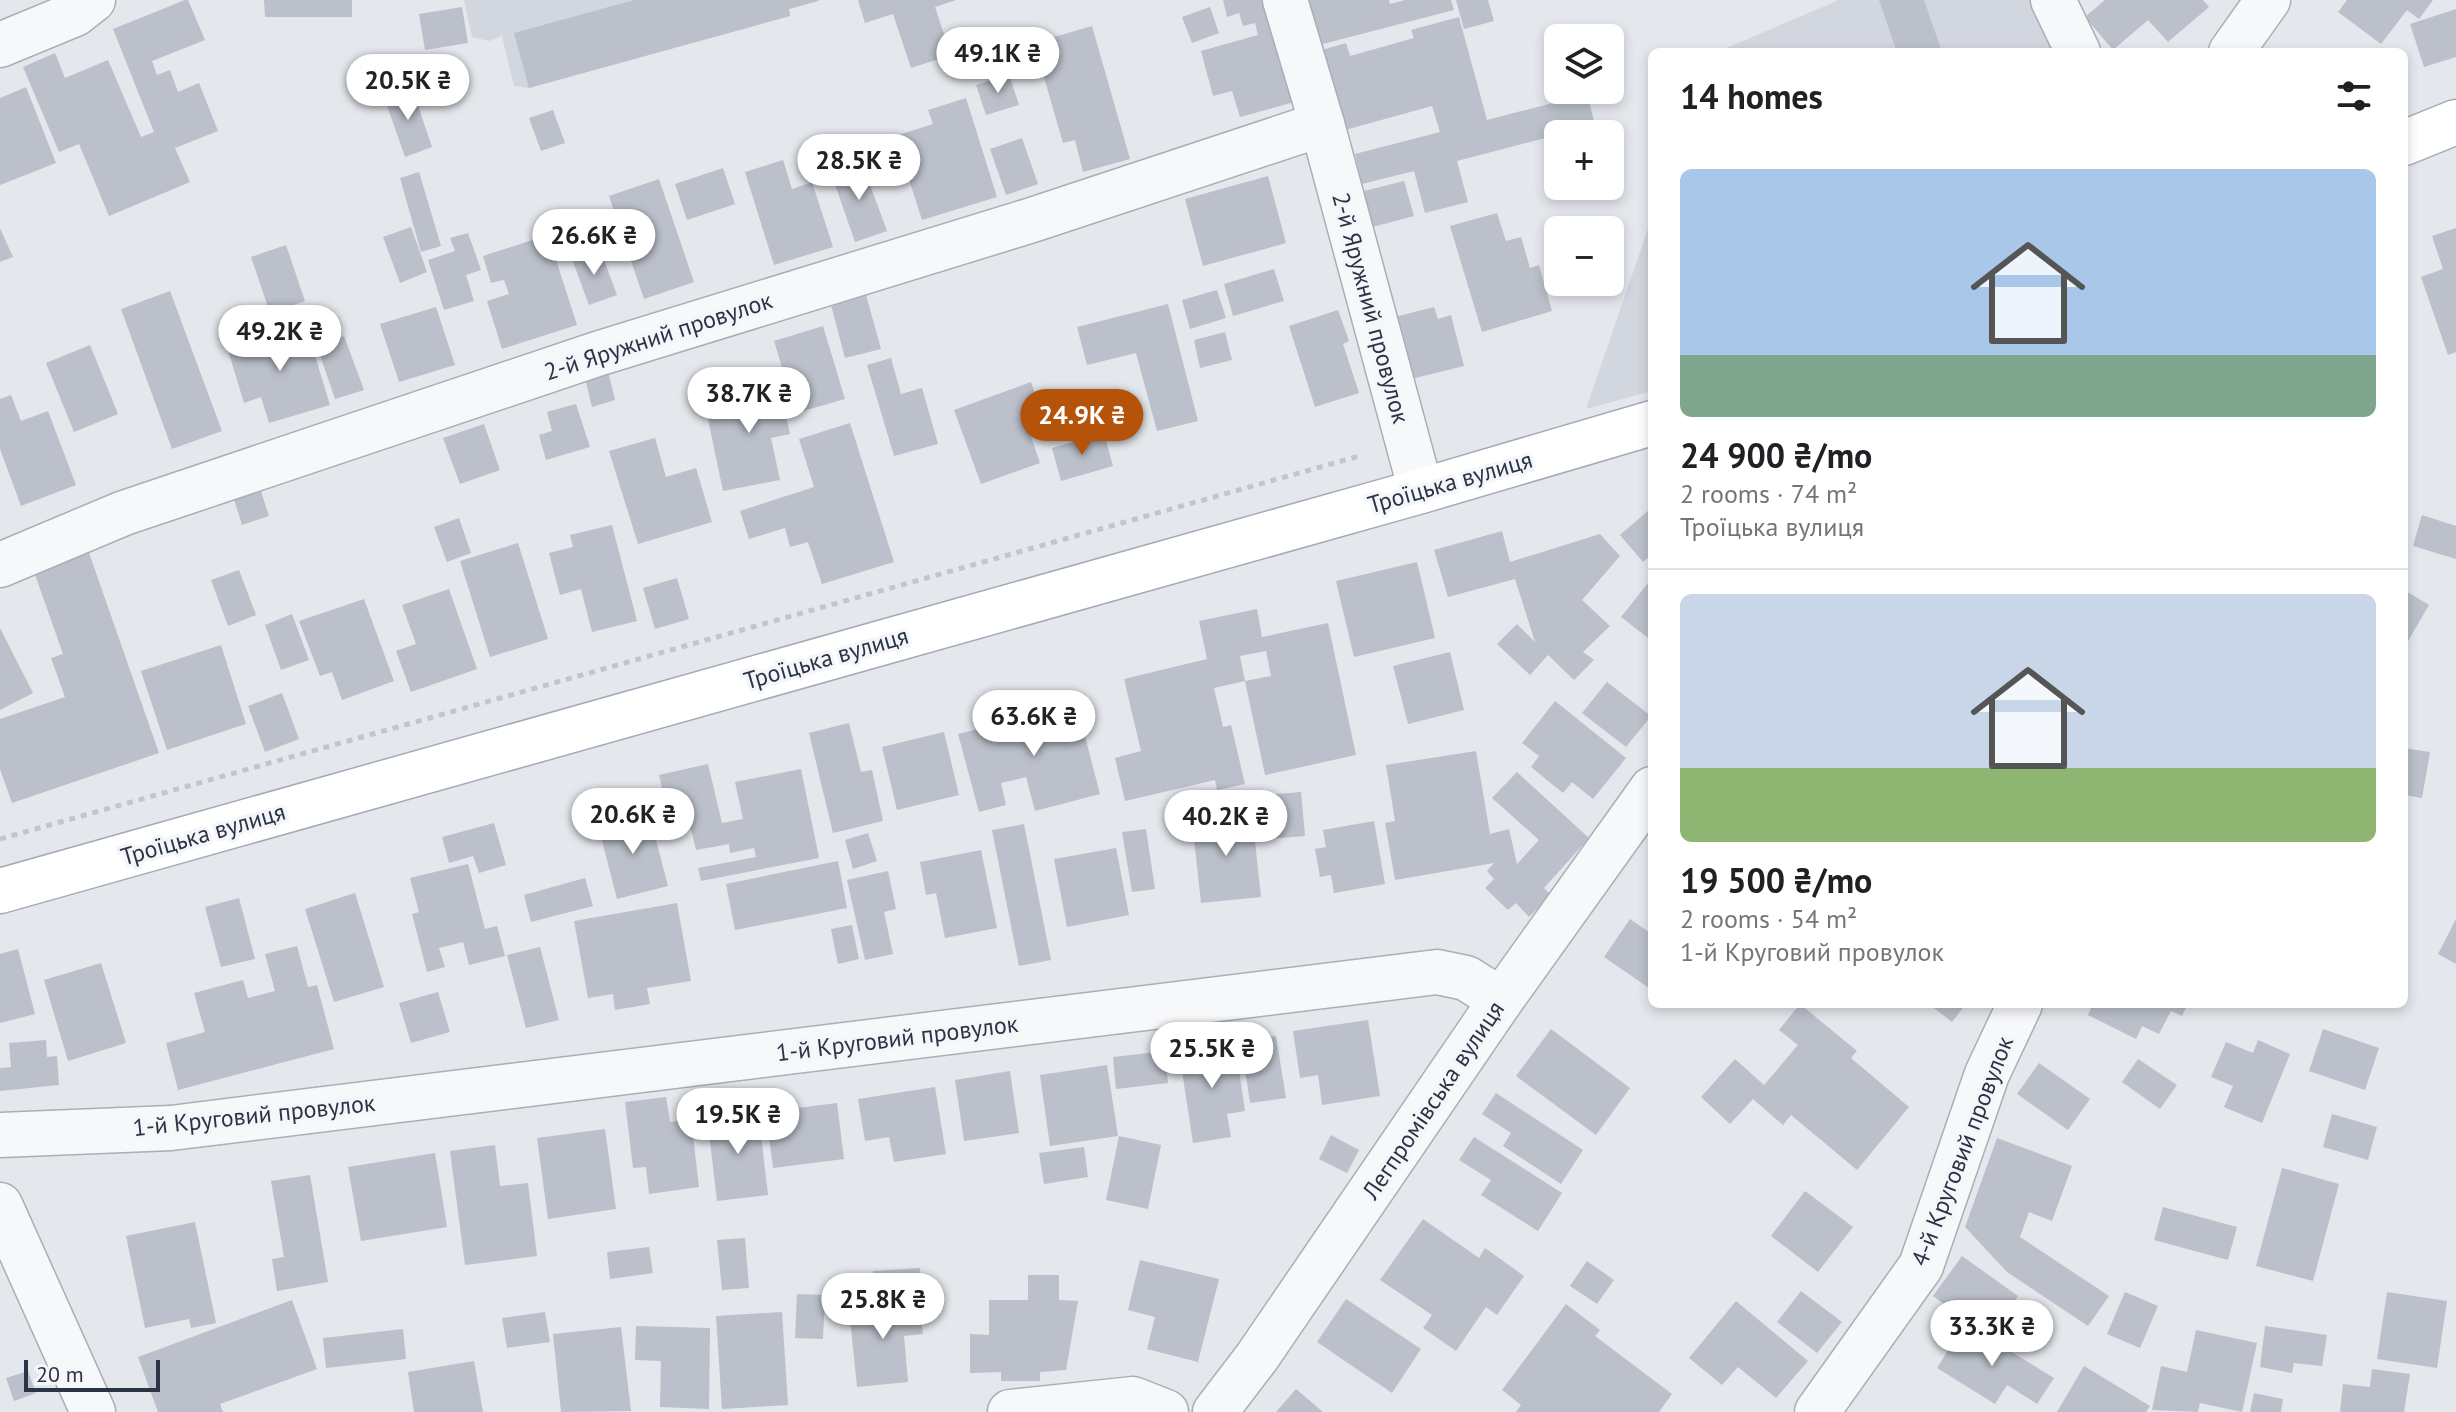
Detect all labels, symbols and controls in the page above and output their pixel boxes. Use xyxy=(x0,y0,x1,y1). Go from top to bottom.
map controls xyxy=(1544,24,1624,296)
button: layers xyxy=(1544,24,1624,104)
pin: 49.1K ₴ xyxy=(924,27,1072,95)
text: 49.1K ₴ xyxy=(954,36,1042,69)
pin: 20.5K ₴ xyxy=(334,54,482,122)
text: 20.5K ₴ xyxy=(364,63,452,96)
text: 14 homes xyxy=(1680,74,1823,118)
icon: filters xyxy=(2332,74,2376,118)
button: + xyxy=(1544,120,1624,200)
pin: 28.5K ₴ xyxy=(785,134,933,202)
text: 28.5K ₴ xyxy=(815,143,903,176)
street label: 2-й Яружний провулок xyxy=(1325,189,1417,427)
pin: 26.6K ₴ xyxy=(520,209,668,277)
button: − xyxy=(1544,216,1624,296)
text: 26.6K ₴ xyxy=(550,218,638,251)
icon: home xyxy=(1956,221,2100,365)
street label: 2-й Яружний провулок xyxy=(540,284,776,388)
pin: 49.2K ₴ xyxy=(206,305,354,373)
text: 49.2K ₴ xyxy=(236,314,324,347)
pin: 38.7K ₴ xyxy=(675,367,823,435)
text: 38.7K ₴ xyxy=(705,376,793,409)
pin: 24.9K ₴ xyxy=(1008,389,1156,457)
text: 24.9K ₴ xyxy=(1038,398,1126,431)
text: 24 900 ₴/mo xyxy=(1680,433,1872,477)
street label: Троїцька вулиця xyxy=(1364,444,1536,520)
text: 2 rooms · 74 m² xyxy=(1680,477,1857,510)
text: Троїцька вулиця xyxy=(1680,510,1864,543)
street label: Троїцька вулиця xyxy=(740,620,912,696)
icon: home xyxy=(1956,646,2100,790)
pin: 63.6K ₴ xyxy=(960,690,1108,758)
text: 63.6K ₴ xyxy=(990,699,1078,732)
pin: 20.6K ₴ xyxy=(559,788,707,856)
pin: 40.2K ₴ xyxy=(1152,790,1300,858)
street label: Троїцька вулиця xyxy=(117,796,289,872)
text: 20.6K ₴ xyxy=(589,797,677,830)
text: 40.2K ₴ xyxy=(1182,799,1270,832)
text: 19 500 ₴/mo xyxy=(1680,858,1872,902)
text: 2 rooms · 54 m² xyxy=(1680,902,1857,935)
text: 1-й Круговий провулок xyxy=(1680,935,1944,968)
street label: Легпромівська вулиця xyxy=(1354,995,1511,1206)
street label: 1-й Круговий провулок xyxy=(774,1008,1020,1068)
pin: 25.5K ₴ xyxy=(1138,1022,1286,1090)
text: 25.5K ₴ xyxy=(1168,1031,1256,1064)
street label: 4-й Круговий провулок xyxy=(1904,1031,2020,1270)
street label: 1-й Круговий провулок xyxy=(131,1087,377,1143)
pin: 19.5K ₴ xyxy=(664,1088,812,1156)
text: 19.5K ₴ xyxy=(694,1097,782,1130)
pin: 25.8K ₴ xyxy=(809,1273,957,1341)
text: 25.8K ₴ xyxy=(839,1282,927,1315)
pin: 33.3K ₴ xyxy=(1918,1300,2066,1368)
text: 33.3K ₴ xyxy=(1948,1309,2036,1342)
scale bar xyxy=(24,1356,160,1392)
text: 20 m xyxy=(36,1360,84,1388)

